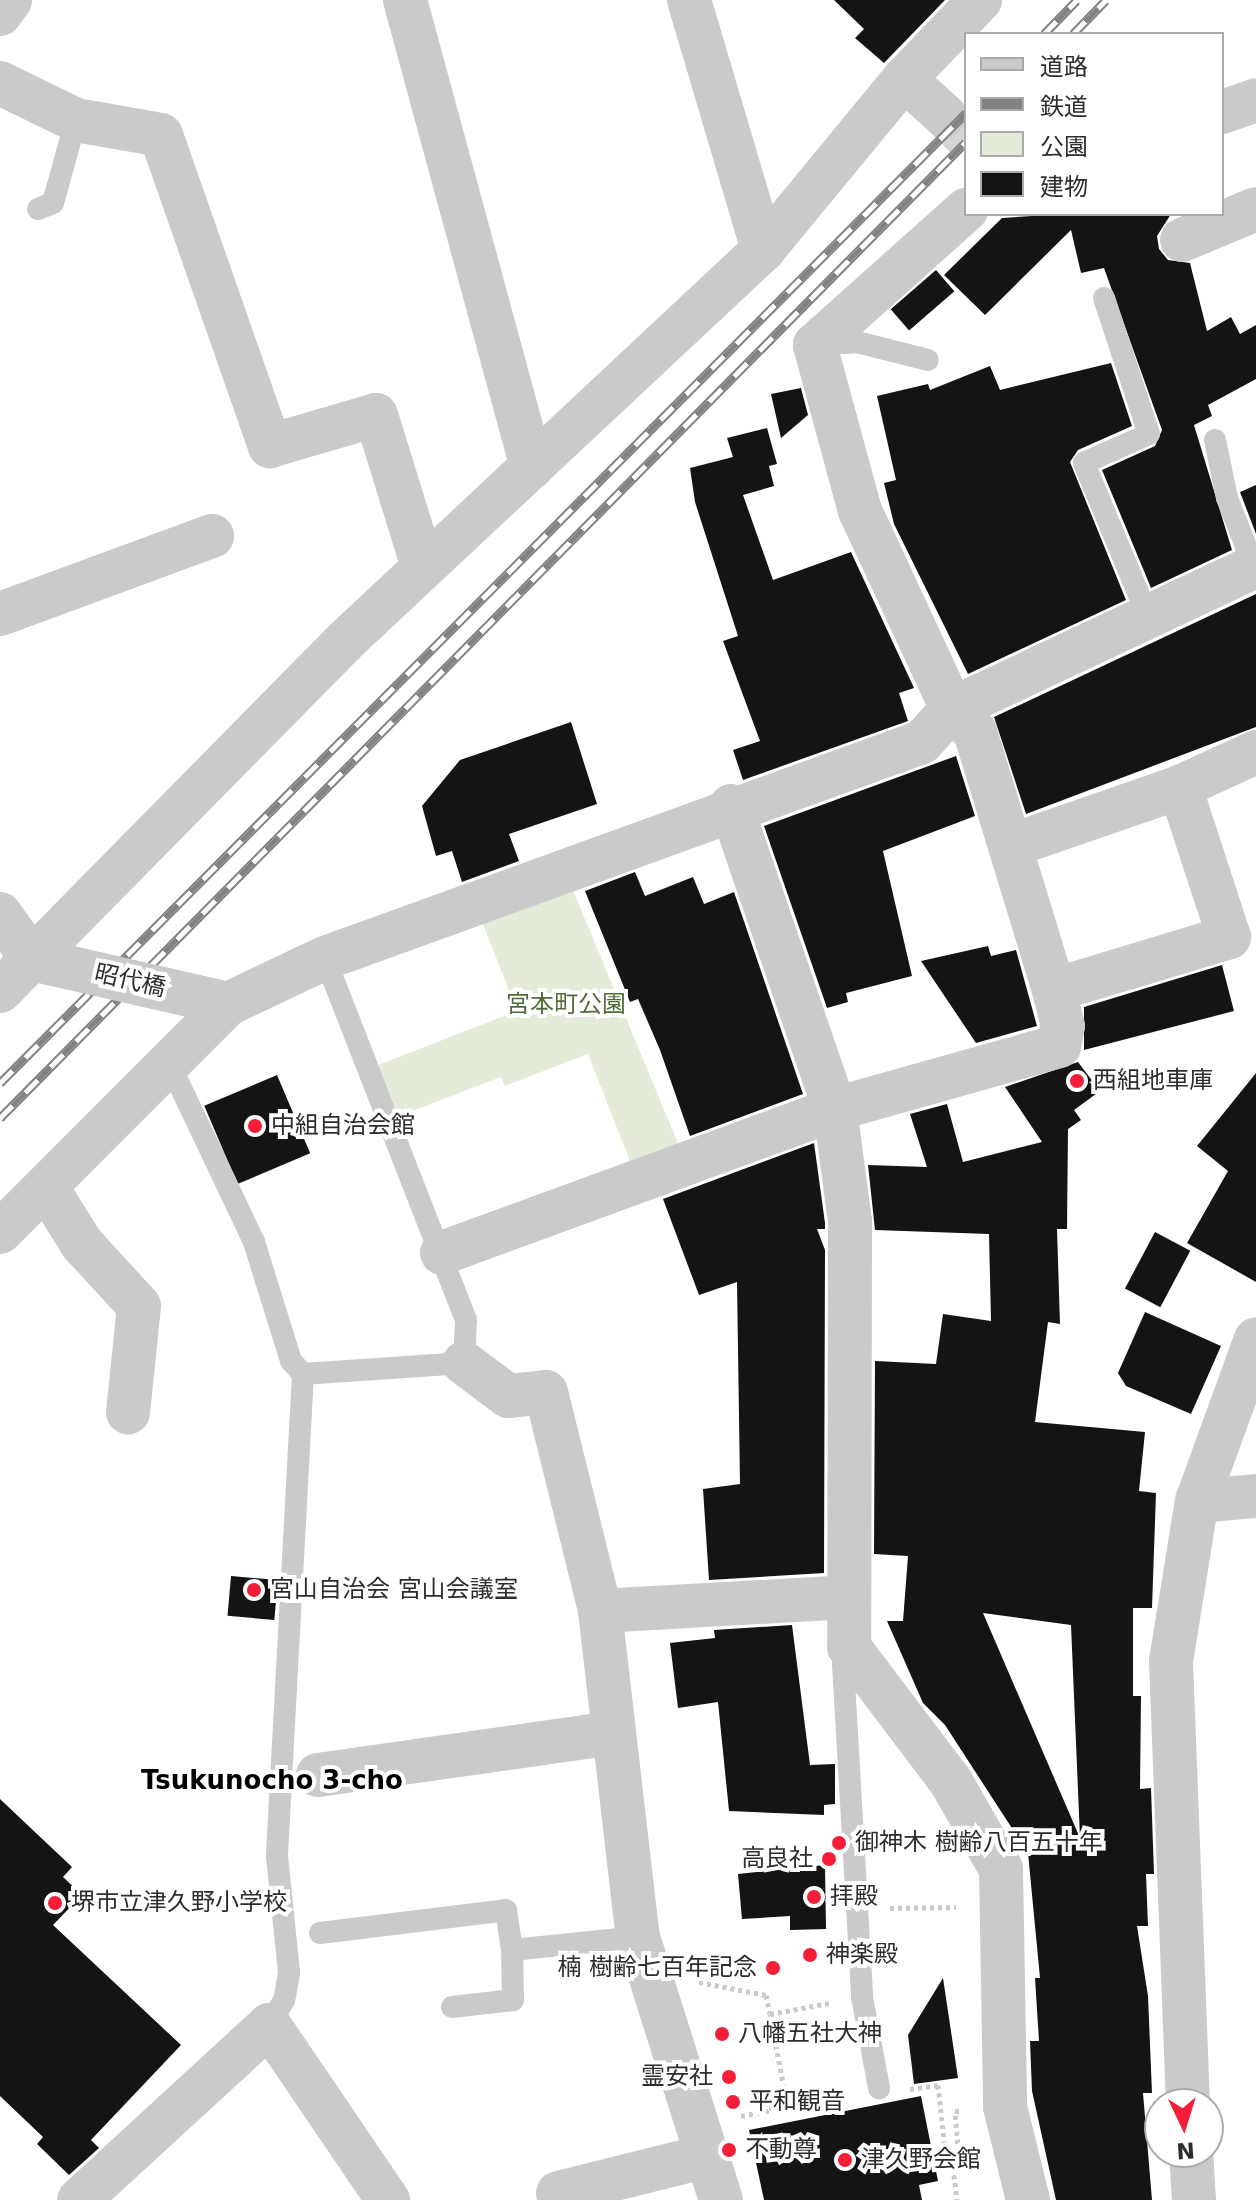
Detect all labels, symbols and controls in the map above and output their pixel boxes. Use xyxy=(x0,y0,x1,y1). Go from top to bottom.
legend xyxy=(964,32,1224,216)
text: 道路 xyxy=(1040,53,1088,81)
text: 鉄道 xyxy=(1040,93,1088,121)
text: 公園 xyxy=(1040,133,1088,161)
text: 建物 xyxy=(1040,173,1088,201)
street label: 昭代橋 xyxy=(92,959,168,1003)
park label: 宮本町公園 xyxy=(506,991,626,1019)
place label: 西組地車庫 xyxy=(1093,1067,1213,1095)
marker: 西組地車庫 xyxy=(1068,1072,1086,1090)
place label: 中組自治会館 xyxy=(271,1112,415,1140)
marker: 中組自治会館 xyxy=(246,1117,264,1135)
place label: 宮山自治会 宮山会議室 xyxy=(270,1576,518,1604)
marker: 宮山自治会 宮山会議室 xyxy=(245,1581,263,1599)
district label: Tsukunocho 3-cho xyxy=(141,1765,403,1797)
place label: 御神木 樹齢八百五十年 xyxy=(855,1829,1103,1857)
marker: 御神木 樹齢八百五十年 xyxy=(830,1834,848,1852)
place label: 高良社 xyxy=(741,1845,813,1873)
marker: 高良社 xyxy=(820,1850,838,1868)
place label: 拝殿 xyxy=(830,1883,878,1911)
marker: 拝殿 xyxy=(805,1888,823,1906)
place label: 堺市立津久野小学校 xyxy=(71,1889,287,1917)
marker: 堺市立津久野小学校 xyxy=(46,1894,64,1912)
place label: 神楽殿 xyxy=(826,1941,898,1969)
marker: 神楽殿 xyxy=(801,1946,819,1964)
place label: 楠 樹齢七百年記念 xyxy=(557,1954,757,1982)
marker: 楠 樹齢七百年記念 xyxy=(764,1959,782,1977)
place label: 八幡五社大神 xyxy=(738,2020,882,2048)
marker: 八幡五社大神 xyxy=(713,2025,731,2043)
place label: 霊安社 xyxy=(641,2063,713,2091)
marker: 霊安社 xyxy=(720,2068,738,2086)
place label: 平和観音 xyxy=(749,2088,845,2116)
north arrow xyxy=(1144,2088,1224,2168)
marker: 平和観音 xyxy=(724,2093,742,2111)
place label: 不動尊 xyxy=(745,2136,817,2164)
text: N xyxy=(1176,2137,1196,2164)
marker: 不動尊 xyxy=(720,2141,738,2159)
place label: 津久野会館 xyxy=(861,2146,981,2174)
marker: 津久野会館 xyxy=(836,2151,854,2169)

